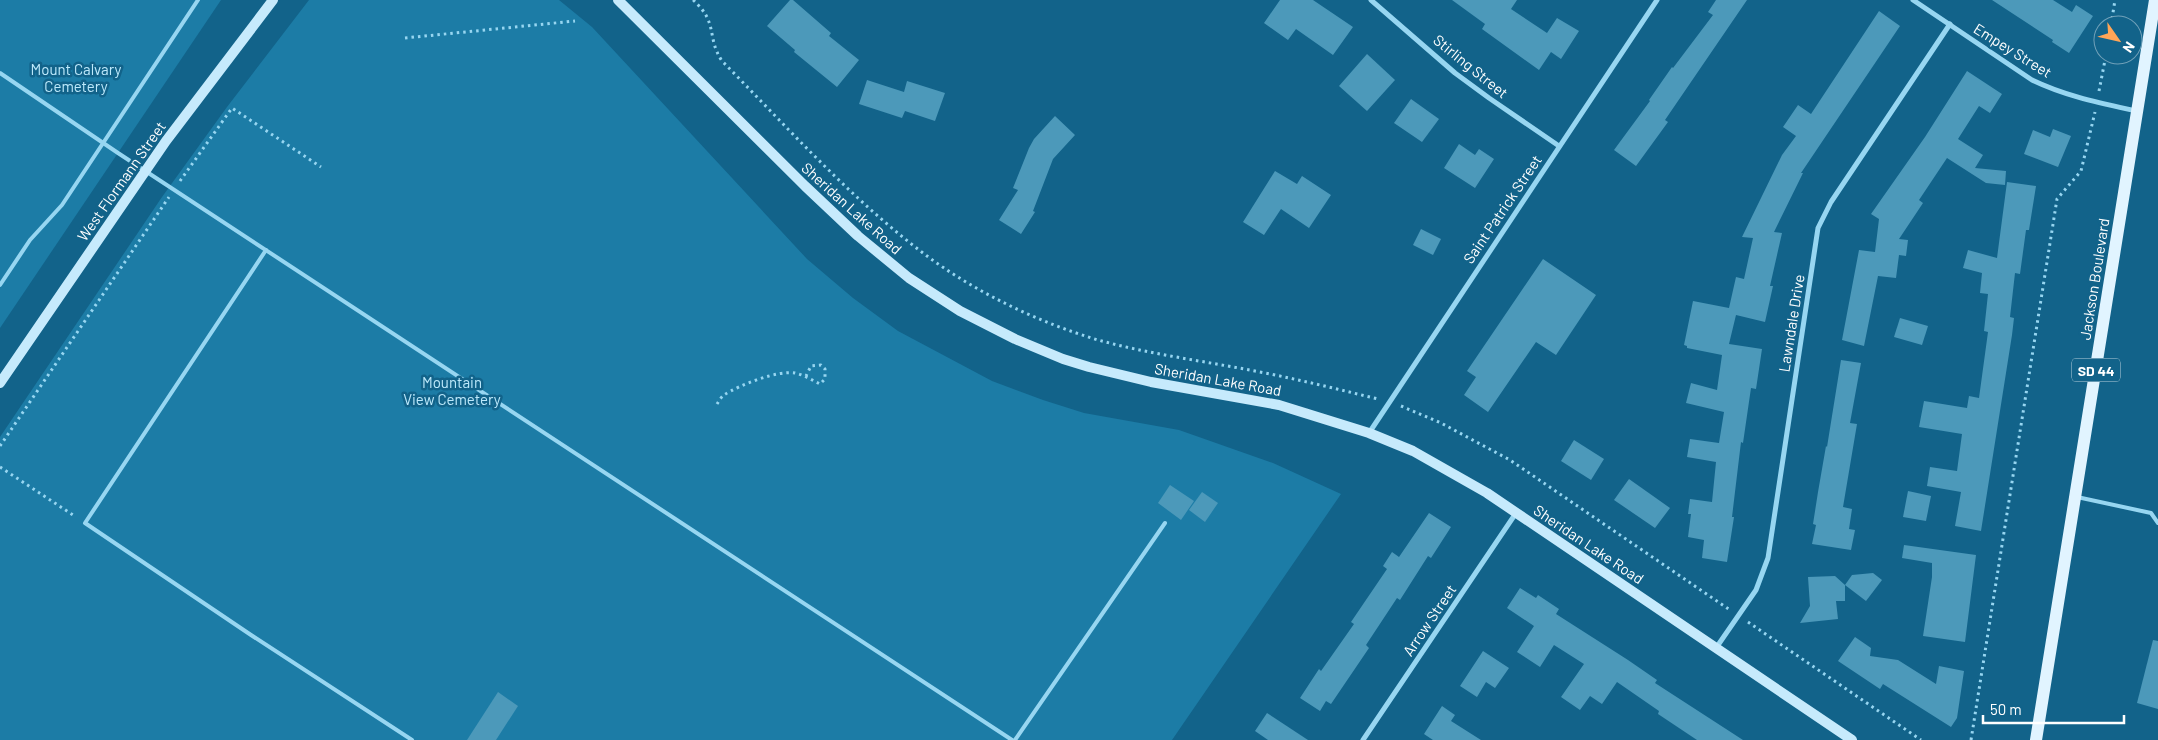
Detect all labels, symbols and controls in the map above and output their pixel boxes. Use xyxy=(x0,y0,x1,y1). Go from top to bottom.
north arrow xyxy=(2093,15,2143,65)
street label: Empey Street xyxy=(1971,19,2055,81)
street label: Stirling Street xyxy=(1430,30,1512,102)
text: N xyxy=(2120,39,2139,56)
park label: Mount Calvary Cemetery xyxy=(30,60,122,95)
street label: West Flormann Street xyxy=(73,118,169,244)
street label: Saint Patrick Street xyxy=(1459,151,1545,267)
street label: Sheridan Lake Road xyxy=(798,158,906,258)
street label: Jackson Boulevard xyxy=(2075,217,2113,341)
street label: Lawndale Drive xyxy=(1774,273,1808,373)
road number: SD 44 xyxy=(2072,358,2120,382)
street label: Sheridan Lake Road xyxy=(1153,359,1283,399)
park label: Mountain View Cemetery xyxy=(403,373,501,408)
street label: Sheridan Lake Road xyxy=(1531,501,1647,587)
street label: Arrow Street xyxy=(1398,581,1460,659)
scale bar xyxy=(1983,692,2124,724)
text: 50 m xyxy=(1990,700,2022,718)

